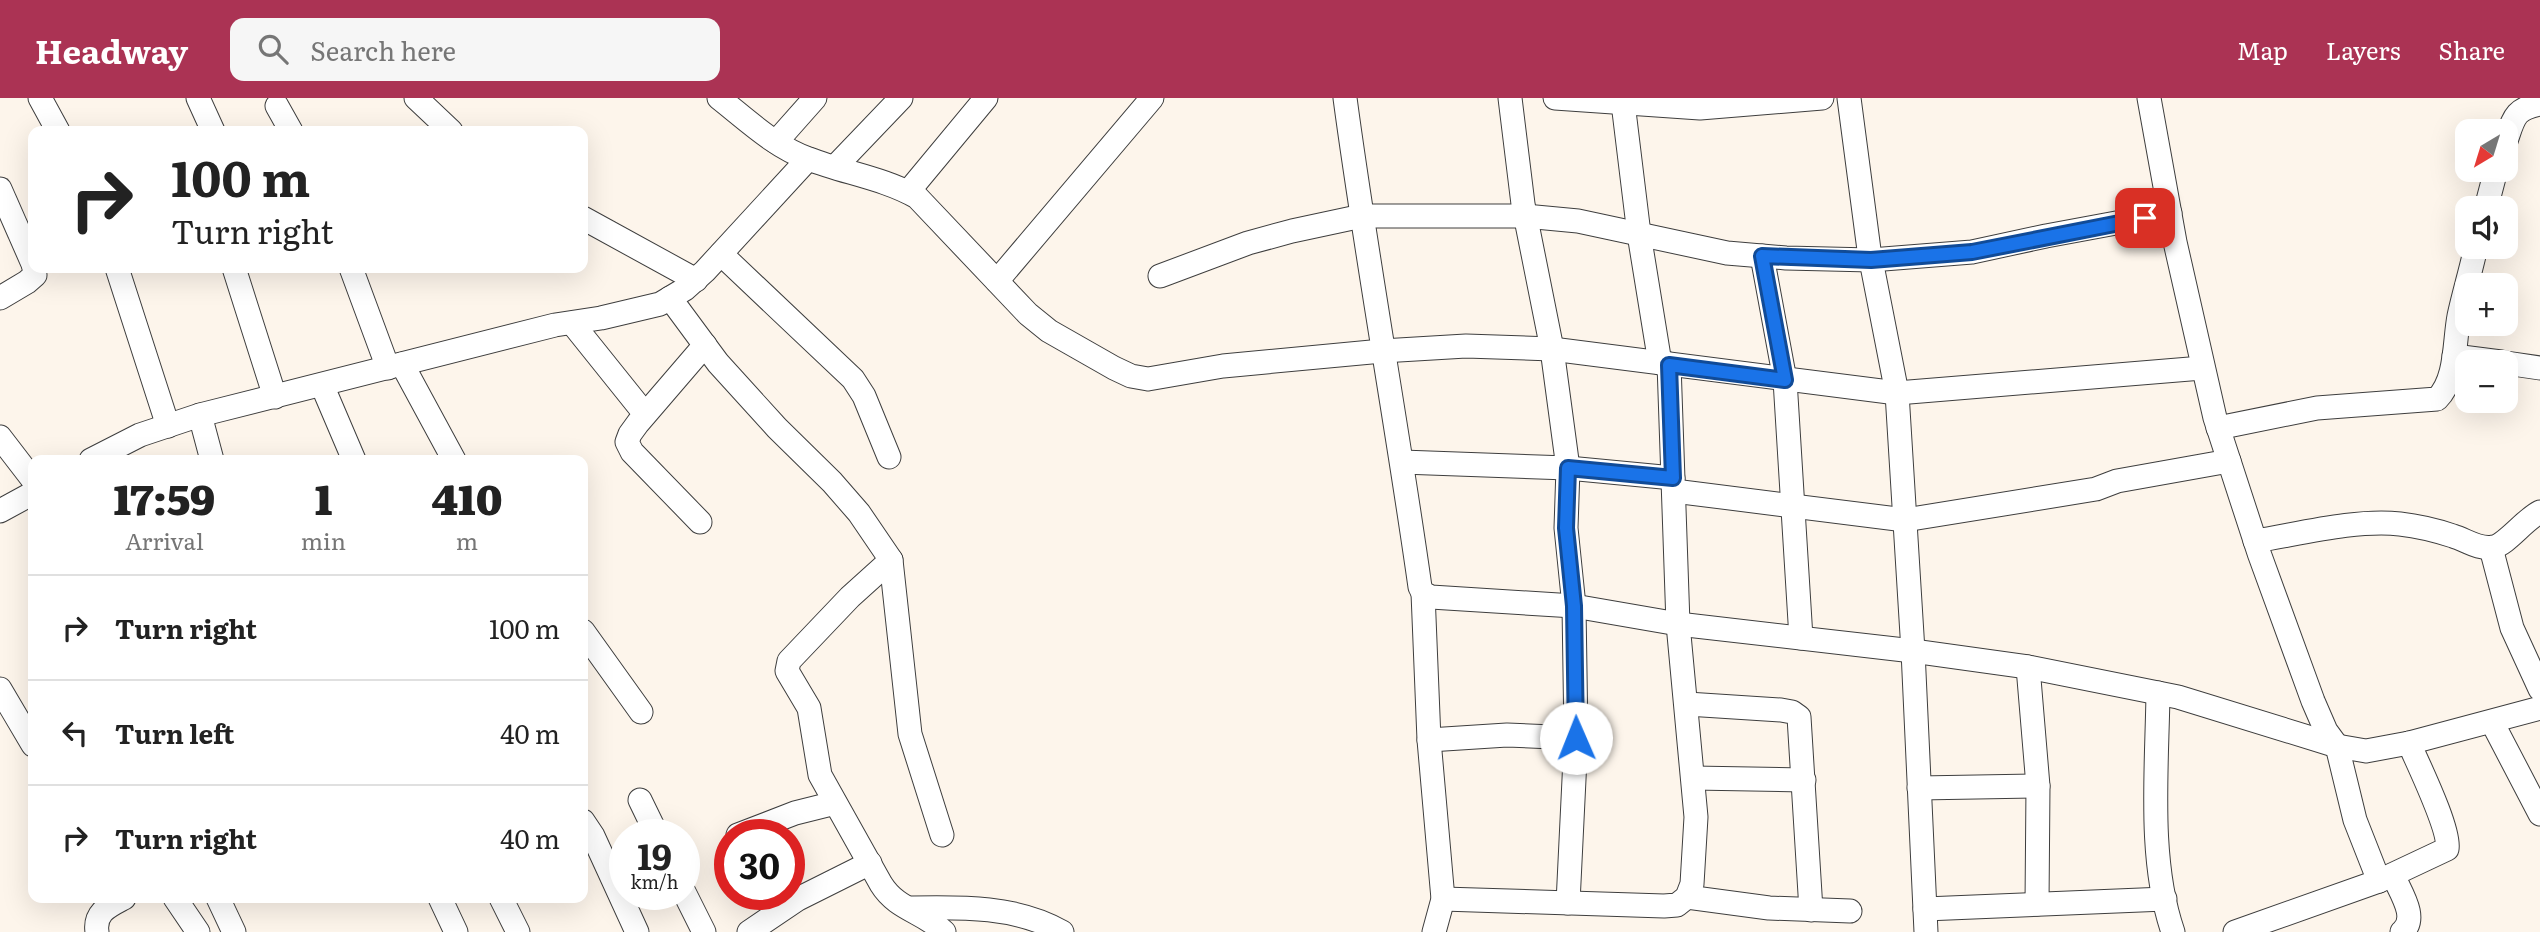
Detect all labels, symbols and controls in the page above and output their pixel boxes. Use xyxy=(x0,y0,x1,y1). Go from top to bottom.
search box xyxy=(230,18,720,81)
text: Headway xyxy=(35,25,188,74)
icon: search xyxy=(254,30,292,68)
text: Search here xyxy=(310,30,456,69)
text: Map xyxy=(2237,32,2288,67)
text: Layers xyxy=(2326,32,2400,67)
text: Share xyxy=(2438,32,2505,67)
north arrow xyxy=(2455,119,2518,182)
map controls xyxy=(2455,119,2518,413)
text: 100 m xyxy=(171,139,310,212)
icon: right xyxy=(56,154,147,245)
pin xyxy=(2115,188,2175,248)
button: sound xyxy=(2455,196,2518,259)
icon: arrive xyxy=(2126,199,2164,237)
text: Turn right xyxy=(171,206,333,254)
button: + xyxy=(2455,273,2518,336)
button: − xyxy=(2455,350,2518,413)
text: 17:59 xyxy=(114,466,215,528)
text: 1 xyxy=(315,466,332,528)
text: 410 xyxy=(432,466,502,528)
text: Arrival xyxy=(125,523,204,557)
text: min xyxy=(301,523,346,557)
text: m xyxy=(456,523,478,557)
text: Turn right xyxy=(115,608,257,647)
text: 100 m xyxy=(489,608,560,647)
icon: right xyxy=(56,609,94,647)
position arrow xyxy=(1539,701,1613,775)
text: Turn left xyxy=(115,713,234,752)
text: 40 m xyxy=(500,713,560,752)
icon: left xyxy=(56,714,94,752)
text: Turn right xyxy=(115,818,257,857)
text: 40 m xyxy=(500,818,560,857)
icon: right xyxy=(56,819,94,857)
speed limit sign: 30 xyxy=(714,819,805,910)
text: 19 xyxy=(637,829,672,881)
text: km/h xyxy=(631,868,678,895)

